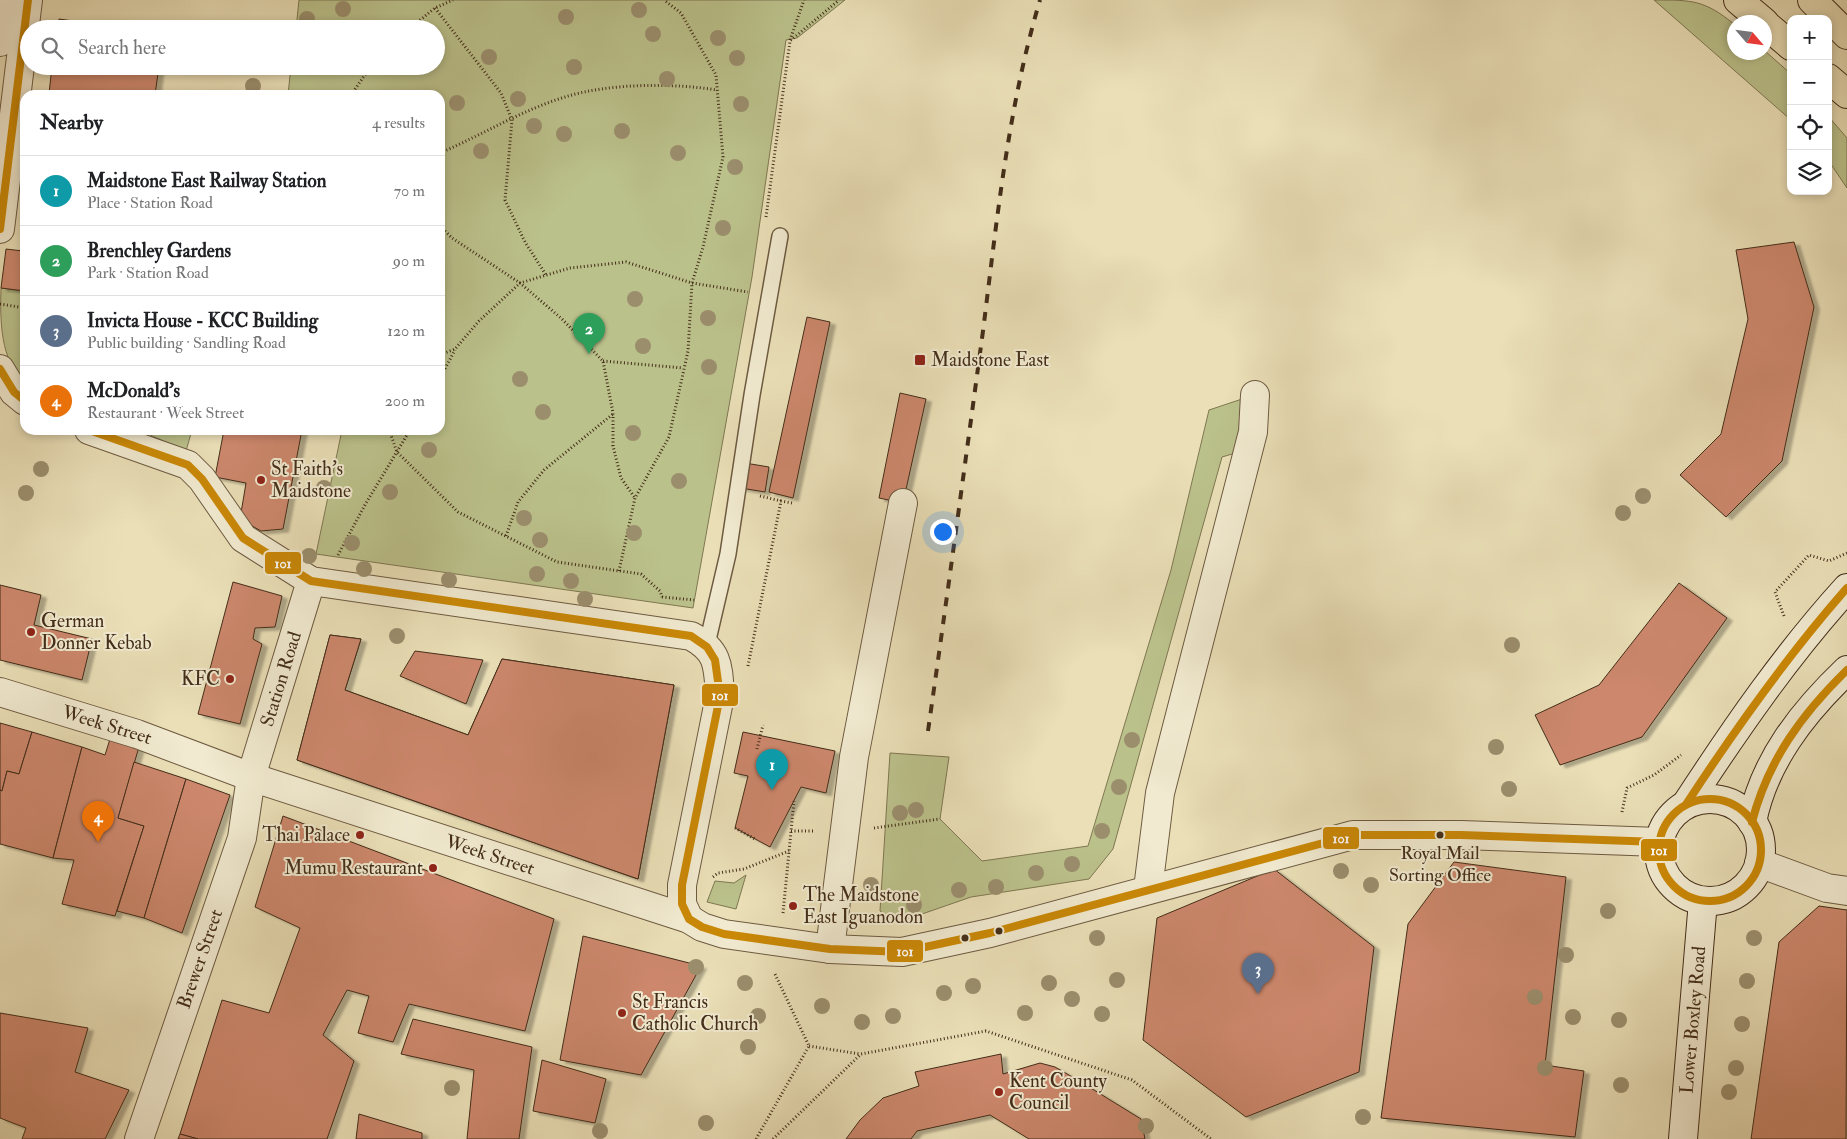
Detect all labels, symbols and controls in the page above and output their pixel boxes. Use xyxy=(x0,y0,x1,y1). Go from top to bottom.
north arrow xyxy=(1727,15,1772,60)
map controls xyxy=(1787,15,1832,195)
button: + xyxy=(1787,15,1832,60)
search box xyxy=(20,20,445,75)
icon: search xyxy=(38,34,66,62)
text: Search here xyxy=(78,36,166,60)
button: − xyxy=(1787,60,1832,105)
button: locate xyxy=(1787,105,1832,150)
text: Nearby xyxy=(40,109,103,136)
text: 4 results xyxy=(372,113,425,133)
button: layers xyxy=(1787,150,1832,195)
text: Maidstone East Railway Station xyxy=(87,169,327,193)
text: 1 xyxy=(53,181,59,201)
text: 70 m xyxy=(394,181,425,201)
text: Place · Station Road xyxy=(87,193,213,213)
text: Brenchley Gardens xyxy=(87,239,231,263)
text: 2 xyxy=(52,251,60,271)
text: 90 m xyxy=(393,251,425,271)
text: Park · Station Road xyxy=(87,263,209,283)
text: Invicta House - KCC Building xyxy=(87,309,318,333)
pin: 2 xyxy=(573,313,605,354)
text: 3 xyxy=(53,321,59,341)
text: 120 m xyxy=(387,321,425,341)
text: Public building · Sandling Road xyxy=(87,333,286,353)
place label: Maidstone East xyxy=(931,348,1049,372)
marker: Maidstone East xyxy=(913,353,927,367)
text: McDonald's xyxy=(87,379,180,403)
text: 4 xyxy=(52,391,60,411)
text: 200 m xyxy=(385,391,425,411)
text: Restaurant · Week Street xyxy=(87,403,244,423)
place label: St Faith's Maidstone xyxy=(271,457,351,503)
marker: St Faith's Maidstone xyxy=(255,474,267,486)
your location xyxy=(930,519,956,545)
line badge: 101 xyxy=(264,551,302,575)
text: 101 xyxy=(274,555,292,572)
place label: German Donner Kebab xyxy=(41,609,152,655)
marker: German Donner Kebab xyxy=(25,626,37,638)
street label: Station Road xyxy=(255,628,307,730)
place label: KFC xyxy=(181,667,220,691)
marker: KFC xyxy=(224,673,236,685)
line badge: 101 xyxy=(701,683,739,707)
text: 101 xyxy=(711,687,729,704)
street label: Week Street xyxy=(58,700,155,750)
pin: 1 xyxy=(756,749,788,790)
pin: 4 xyxy=(82,801,114,842)
place label: Thai Palace xyxy=(262,823,350,847)
line badge: 101 xyxy=(1322,826,1360,850)
marker: Thai Palace xyxy=(354,829,366,841)
street label: Week Street xyxy=(441,829,538,881)
text: 101 xyxy=(1332,830,1350,847)
marker: Royal Mail Sorting Office xyxy=(1435,830,1445,840)
line badge: 101 xyxy=(1640,838,1678,862)
place label: Royal Mail Sorting Office xyxy=(1389,842,1491,887)
text: 101 xyxy=(1650,842,1668,859)
place label: Mumu Restaurant xyxy=(284,856,423,880)
marker: Mumu Restaurant xyxy=(427,862,439,874)
place label: The Maidstone East Iguanodon xyxy=(803,883,923,929)
marker: The Maidstone East Iguanodon xyxy=(787,900,799,912)
street label: Brewer Street xyxy=(172,906,228,1012)
unlabelled marker xyxy=(994,926,1004,936)
unlabelled marker xyxy=(960,933,970,943)
line badge: 101 xyxy=(886,939,924,963)
text: 101 xyxy=(896,943,914,960)
street label: Lower Boxley Road xyxy=(1675,945,1711,1095)
pin: 3 xyxy=(1242,953,1274,994)
place label: St Francis Catholic Church xyxy=(632,990,759,1036)
marker: St Francis Catholic Church xyxy=(616,1007,628,1019)
place label: Kent County Council xyxy=(1009,1069,1108,1115)
marker: Kent County Council xyxy=(993,1086,1005,1098)

